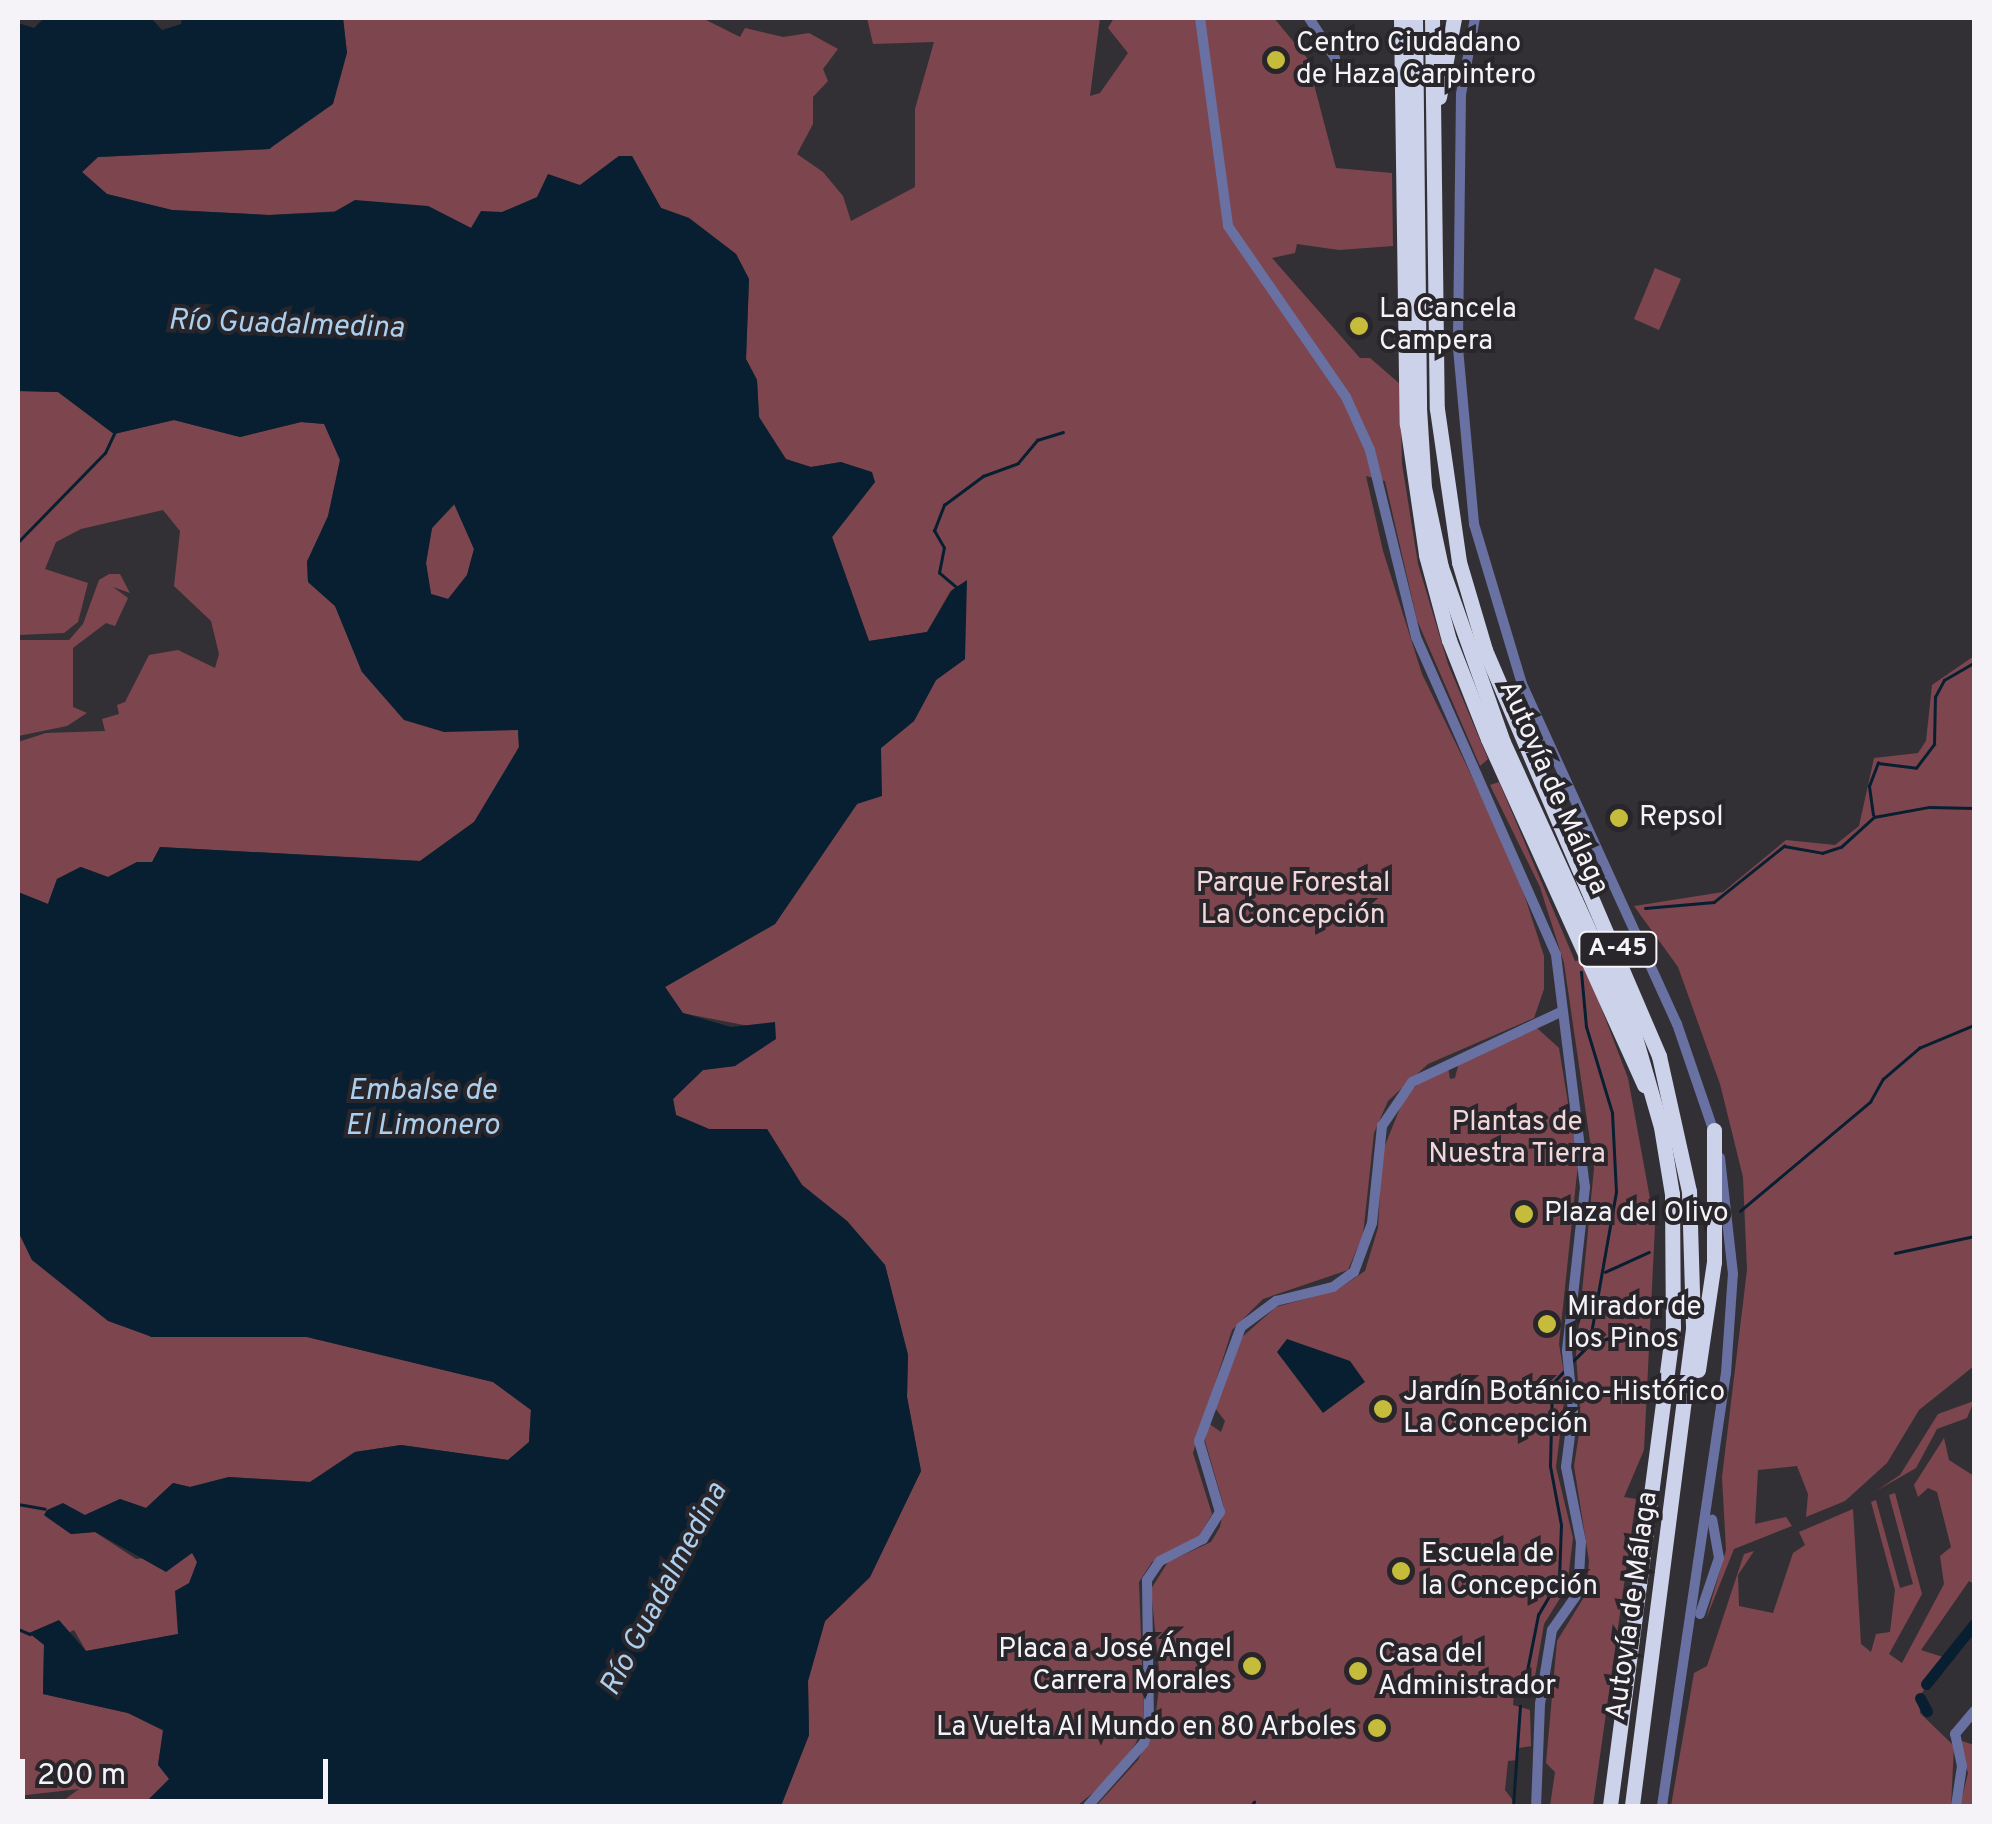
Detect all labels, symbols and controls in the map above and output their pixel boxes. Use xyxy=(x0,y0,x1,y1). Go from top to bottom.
place label: Centro Ciudadano de Haza Carpintero xyxy=(1296,27,1536,93)
marker: Centro Ciudadano de Haza Carpintero xyxy=(1265,49,1287,71)
place label: La Cancela Campera xyxy=(1379,293,1517,359)
water label: Río Guadalmedina xyxy=(167,304,405,348)
marker: La Cancela Campera xyxy=(1348,315,1370,337)
street label: Autovía de Málaga xyxy=(1491,676,1615,900)
place label: Repsol xyxy=(1639,801,1724,835)
marker: Repsol xyxy=(1608,807,1630,829)
park label: Parque Forestal La Concepción xyxy=(1196,867,1390,933)
road number: A-45 xyxy=(1578,929,1658,969)
water label: Embalse de El Limonero xyxy=(345,1074,499,1144)
park label: Plantas de Nuestra Tierra xyxy=(1428,1106,1606,1172)
place label: Plaza del Olivo xyxy=(1544,1197,1729,1231)
marker: Plaza del Olivo xyxy=(1513,1203,1535,1225)
place label: Mirador de los Pinos xyxy=(1567,1291,1702,1357)
marker: Mirador de los Pinos xyxy=(1536,1313,1558,1335)
place label: Jardín Botánico-Histórico La Concepción xyxy=(1403,1376,1725,1442)
marker: Jardín Botánico-Histórico La Concepción xyxy=(1372,1398,1394,1420)
water label: Río Guadalmedina xyxy=(594,1477,736,1703)
street label: Autovía de Málaga xyxy=(1600,1489,1666,1723)
place label: Escuela de la Concepción xyxy=(1421,1538,1598,1604)
marker: Escuela de la Concepción xyxy=(1390,1560,1412,1582)
place label: Placa a José Ángel Carrera Morales xyxy=(997,1633,1232,1699)
place label: Casa del Administrador xyxy=(1378,1638,1556,1704)
marker: Placa a José Ángel Carrera Morales xyxy=(1241,1655,1263,1677)
marker: Casa del Administrador xyxy=(1347,1660,1369,1682)
place label: La Vuelta Al Mundo en 80 Arboles xyxy=(933,1711,1357,1745)
marker: La Vuelta Al Mundo en 80 Arboles xyxy=(1366,1717,1388,1739)
scale bar xyxy=(25,1739,332,1801)
text: 200 m xyxy=(37,1758,126,1795)

